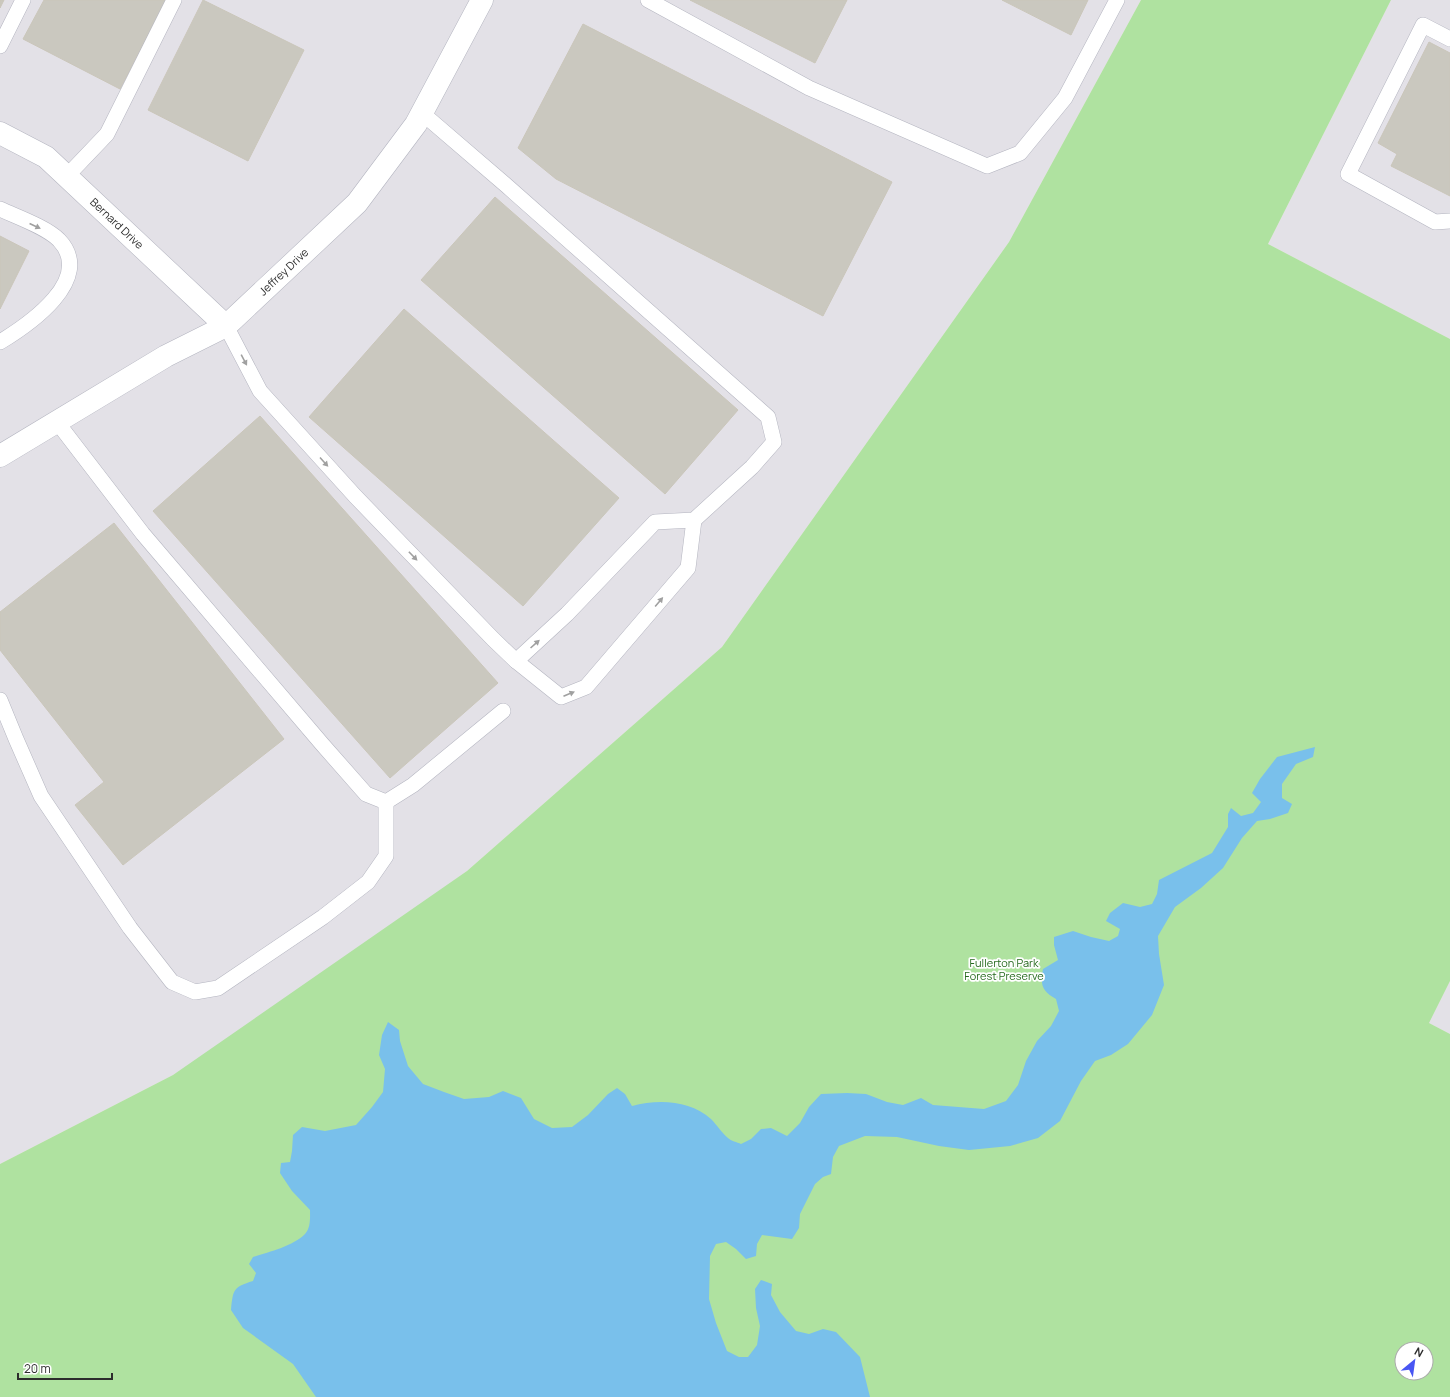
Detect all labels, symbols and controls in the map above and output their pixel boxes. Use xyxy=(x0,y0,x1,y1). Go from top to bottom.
street label: Bernard Drive xyxy=(87,194,148,252)
one-way arrow xyxy=(29,223,41,229)
street label: Jeffrey Drive xyxy=(255,244,312,298)
one-way arrow xyxy=(240,355,247,366)
one-way arrow xyxy=(319,457,328,466)
one-way arrow xyxy=(408,551,418,561)
one-way arrow xyxy=(654,596,663,607)
one-way arrow xyxy=(530,639,540,648)
one-way arrow xyxy=(564,691,575,697)
park label: Fullerton Park Forest Preserve xyxy=(964,955,1044,983)
north arrow xyxy=(1394,1341,1434,1381)
text: N xyxy=(1412,1343,1426,1360)
scale bar xyxy=(18,1355,112,1381)
text: 20 m xyxy=(24,1360,51,1377)

